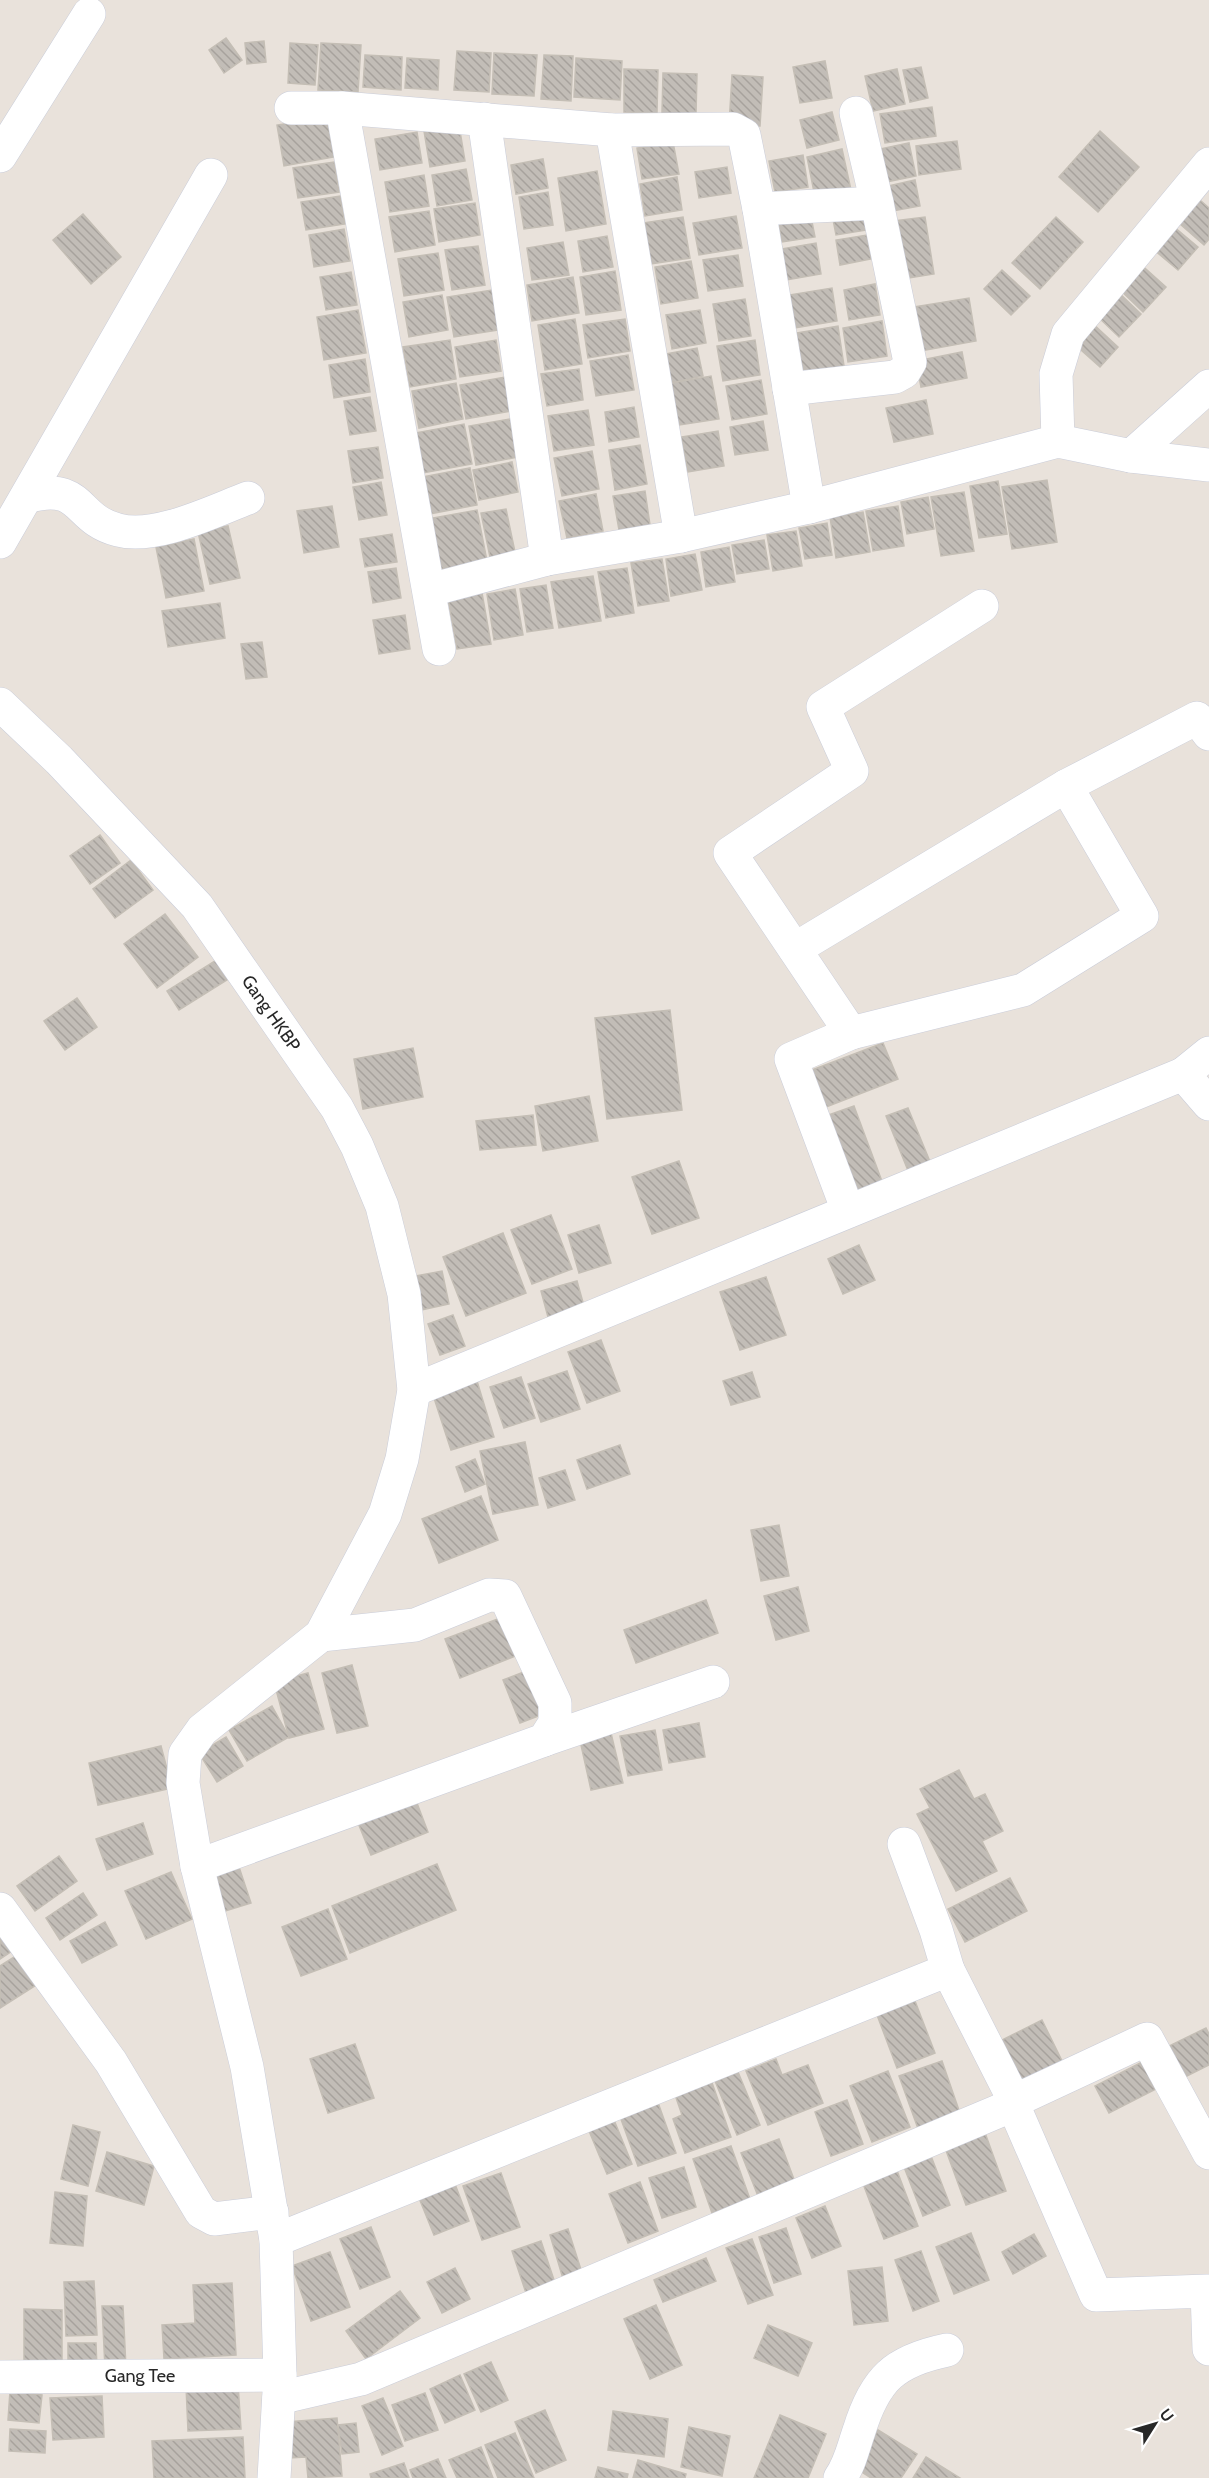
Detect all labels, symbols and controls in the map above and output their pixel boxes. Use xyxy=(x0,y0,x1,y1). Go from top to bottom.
street label: Gang HKBP xyxy=(237,971,305,1055)
street label: Gang Tee xyxy=(105,2365,175,2387)
north arrow xyxy=(1125,2394,1185,2454)
text: U xyxy=(1156,2405,1178,2426)

